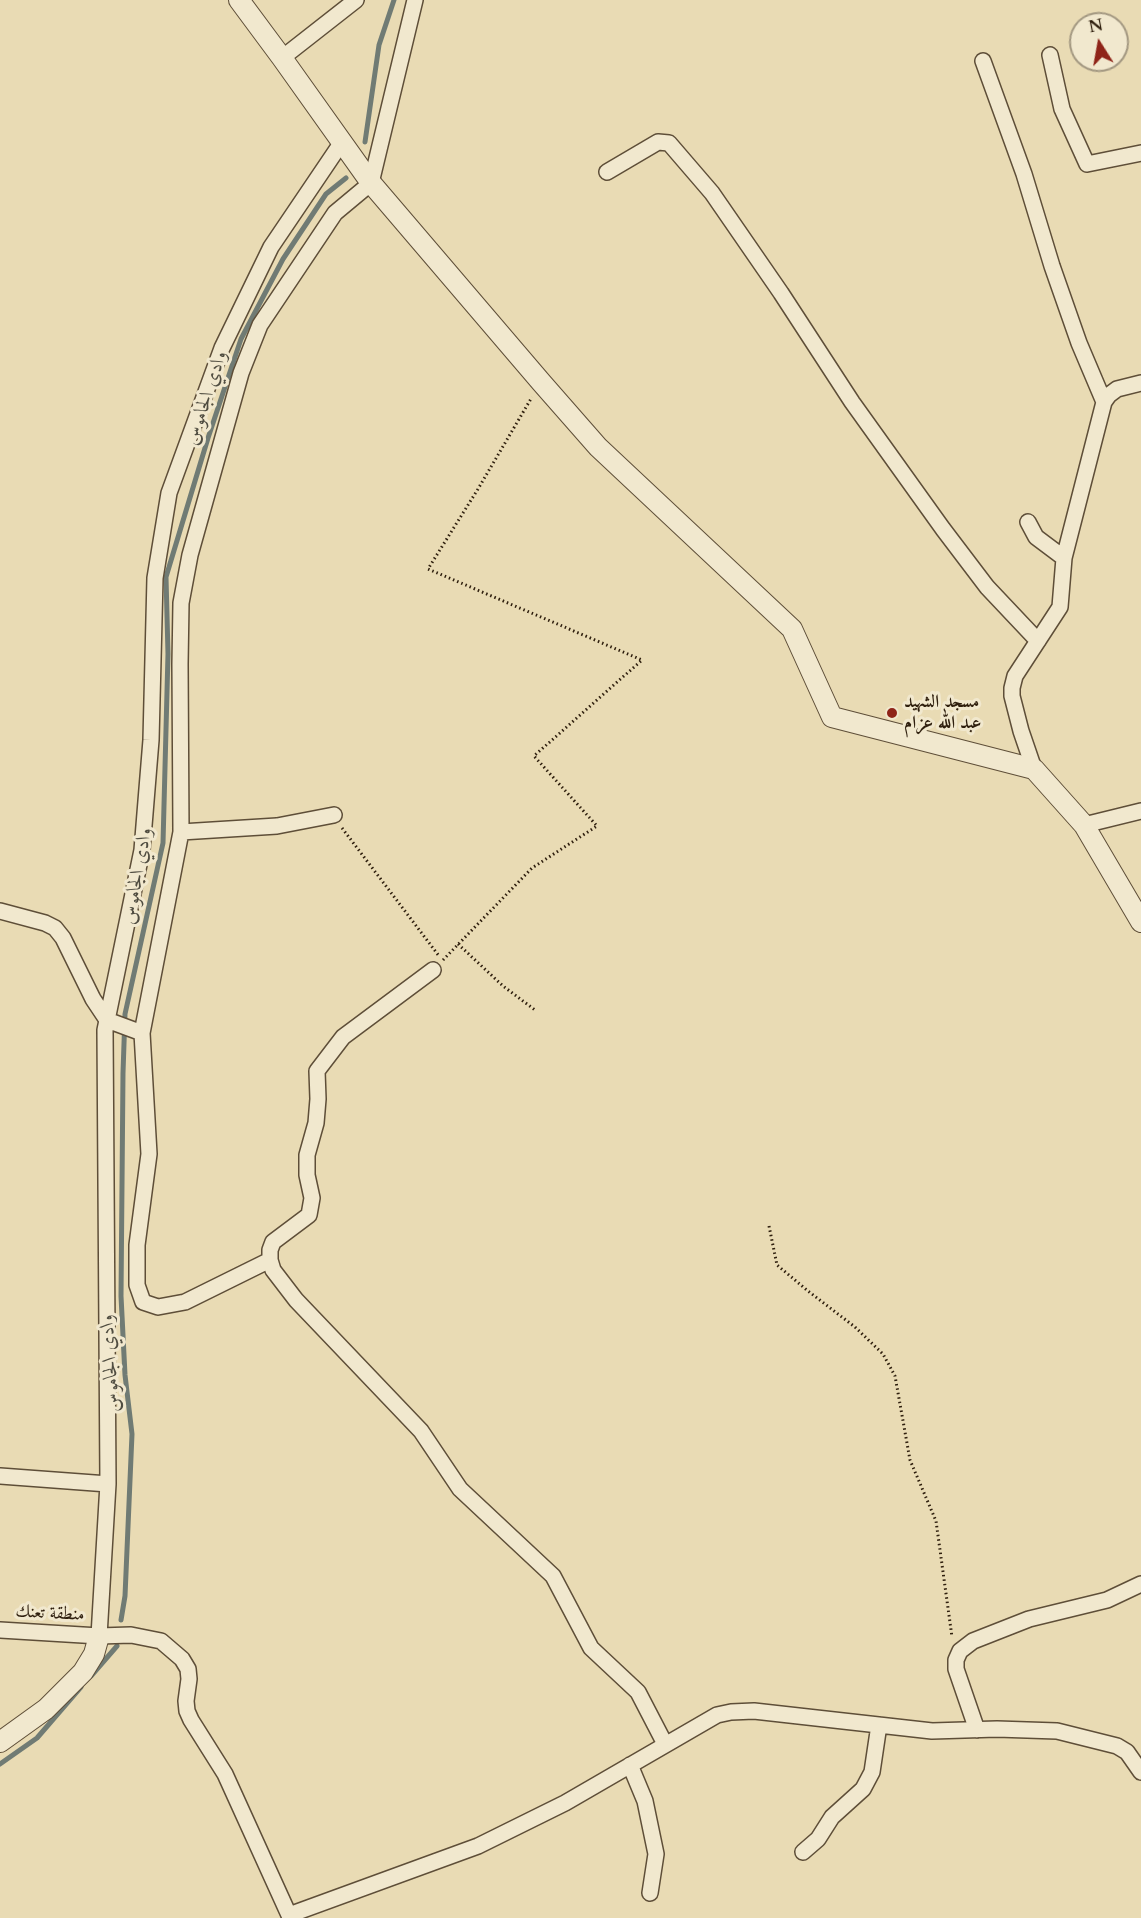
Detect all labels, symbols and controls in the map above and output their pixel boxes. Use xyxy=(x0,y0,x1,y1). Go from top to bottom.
north arrow xyxy=(1069,12,1129,72)
text: N xyxy=(1087,14,1105,38)
water label: وادي الجاموس xyxy=(180,348,234,448)
place label: مسجد الشهيد عبد الله عزام xyxy=(904,692,981,734)
marker: مسجد الشهيد عبد الله عزام xyxy=(885,706,899,720)
water label: وادي الجاموس xyxy=(118,826,158,926)
water label: وادي الجاموس xyxy=(96,1313,126,1413)
street label: منطقة تعنك xyxy=(15,1601,85,1627)

